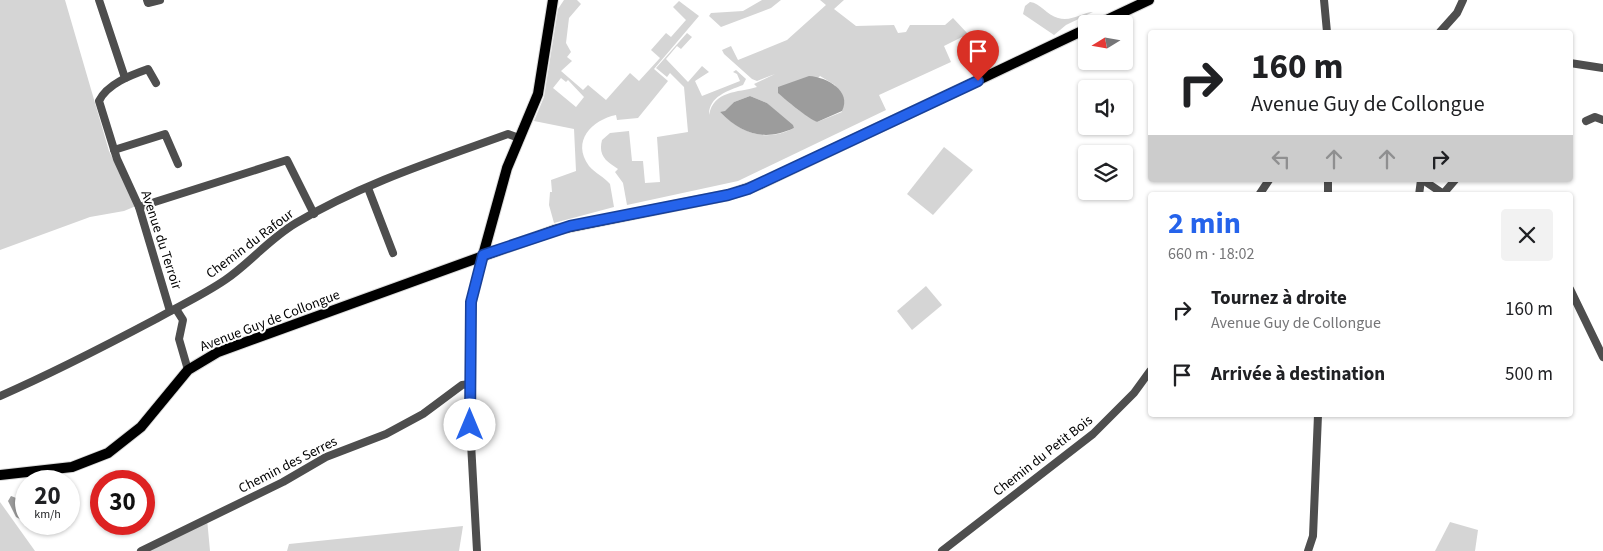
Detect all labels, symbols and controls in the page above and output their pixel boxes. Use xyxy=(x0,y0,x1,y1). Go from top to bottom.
north arrow xyxy=(1078,15,1132,70)
map controls xyxy=(1078,15,1133,200)
pin xyxy=(957,30,999,81)
icon: arrive xyxy=(964,37,992,65)
text: 160 m xyxy=(1251,42,1343,92)
icon: right xyxy=(1168,50,1233,115)
button: sound xyxy=(1078,80,1133,135)
text: Avenue Guy de Collongue xyxy=(1251,88,1485,120)
button: layers xyxy=(1078,145,1133,200)
icon: left xyxy=(1267,145,1295,173)
icon: ahead xyxy=(1320,145,1348,173)
icon: ahead xyxy=(1373,145,1401,173)
icon: right xyxy=(1426,145,1454,173)
street label: Avenue du Terroir xyxy=(136,188,186,292)
text: 2 min xyxy=(1168,202,1241,245)
street label: Chemin du Rafour xyxy=(202,204,298,284)
button: close xyxy=(1501,209,1553,261)
text: 660 m · 18:02 xyxy=(1168,243,1255,265)
street label: Avenue Guy de Collongue xyxy=(197,285,343,357)
text: Tournez à droite xyxy=(1211,285,1347,312)
icon: right xyxy=(1168,296,1196,324)
text: 160 m xyxy=(1505,296,1553,323)
text: Avenue Guy de Collongue xyxy=(1211,312,1381,334)
icon: arrive xyxy=(1168,361,1196,389)
text: Arrivée à destination xyxy=(1211,361,1385,388)
text: 500 m xyxy=(1505,361,1553,388)
position arrow xyxy=(443,398,495,450)
street label: Chemin du Petit Bois xyxy=(989,411,1097,501)
street label: Chemin des Serres xyxy=(235,431,341,498)
speed limit sign: 30 xyxy=(90,470,155,535)
text: 20 xyxy=(34,478,61,514)
text: km/h xyxy=(34,506,61,523)

